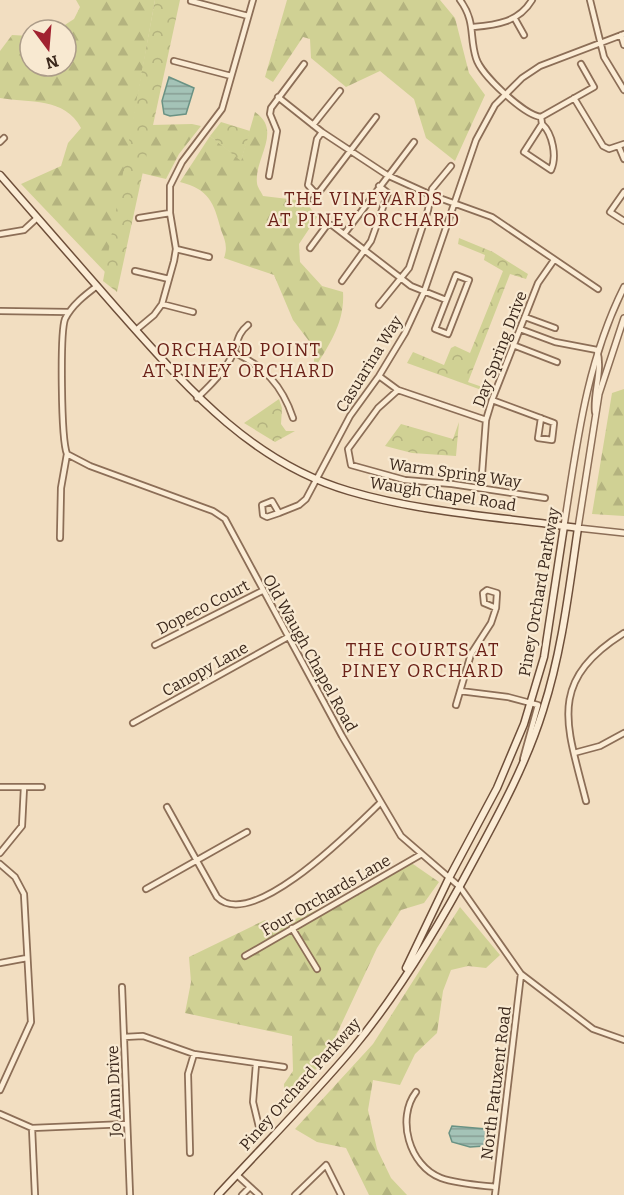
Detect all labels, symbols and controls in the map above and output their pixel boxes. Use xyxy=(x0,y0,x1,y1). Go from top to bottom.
north arrow xyxy=(18,18,78,78)
text: N xyxy=(43,51,61,73)
district label: THE VINEYARDS AT PINEY ORCHARD xyxy=(267,188,461,231)
street label: Day Spring Drive xyxy=(469,288,531,410)
street label: Casuarina Way xyxy=(332,312,407,416)
district label: ORCHARD POINT AT PINEY ORCHARD xyxy=(142,339,336,382)
street label: Warm Spring Way xyxy=(388,454,523,492)
street label: Waugh Chapel Road xyxy=(368,473,518,515)
street label: Piney Orchard Parkway xyxy=(515,505,563,678)
street label: Old Waugh Chapel Road xyxy=(259,571,361,735)
street label: Dopeco Court xyxy=(154,576,253,638)
street label: Canopy Lane xyxy=(159,638,251,700)
district label: THE COURTS AT PINEY ORCHARD xyxy=(341,639,505,682)
street label: Four Orchards Lane xyxy=(258,850,394,940)
street label: North Patuxent Road xyxy=(477,1005,515,1161)
street label: Piney Orchard Parkway xyxy=(236,1014,365,1154)
street label: Jo Ann Drive xyxy=(103,1045,125,1138)

